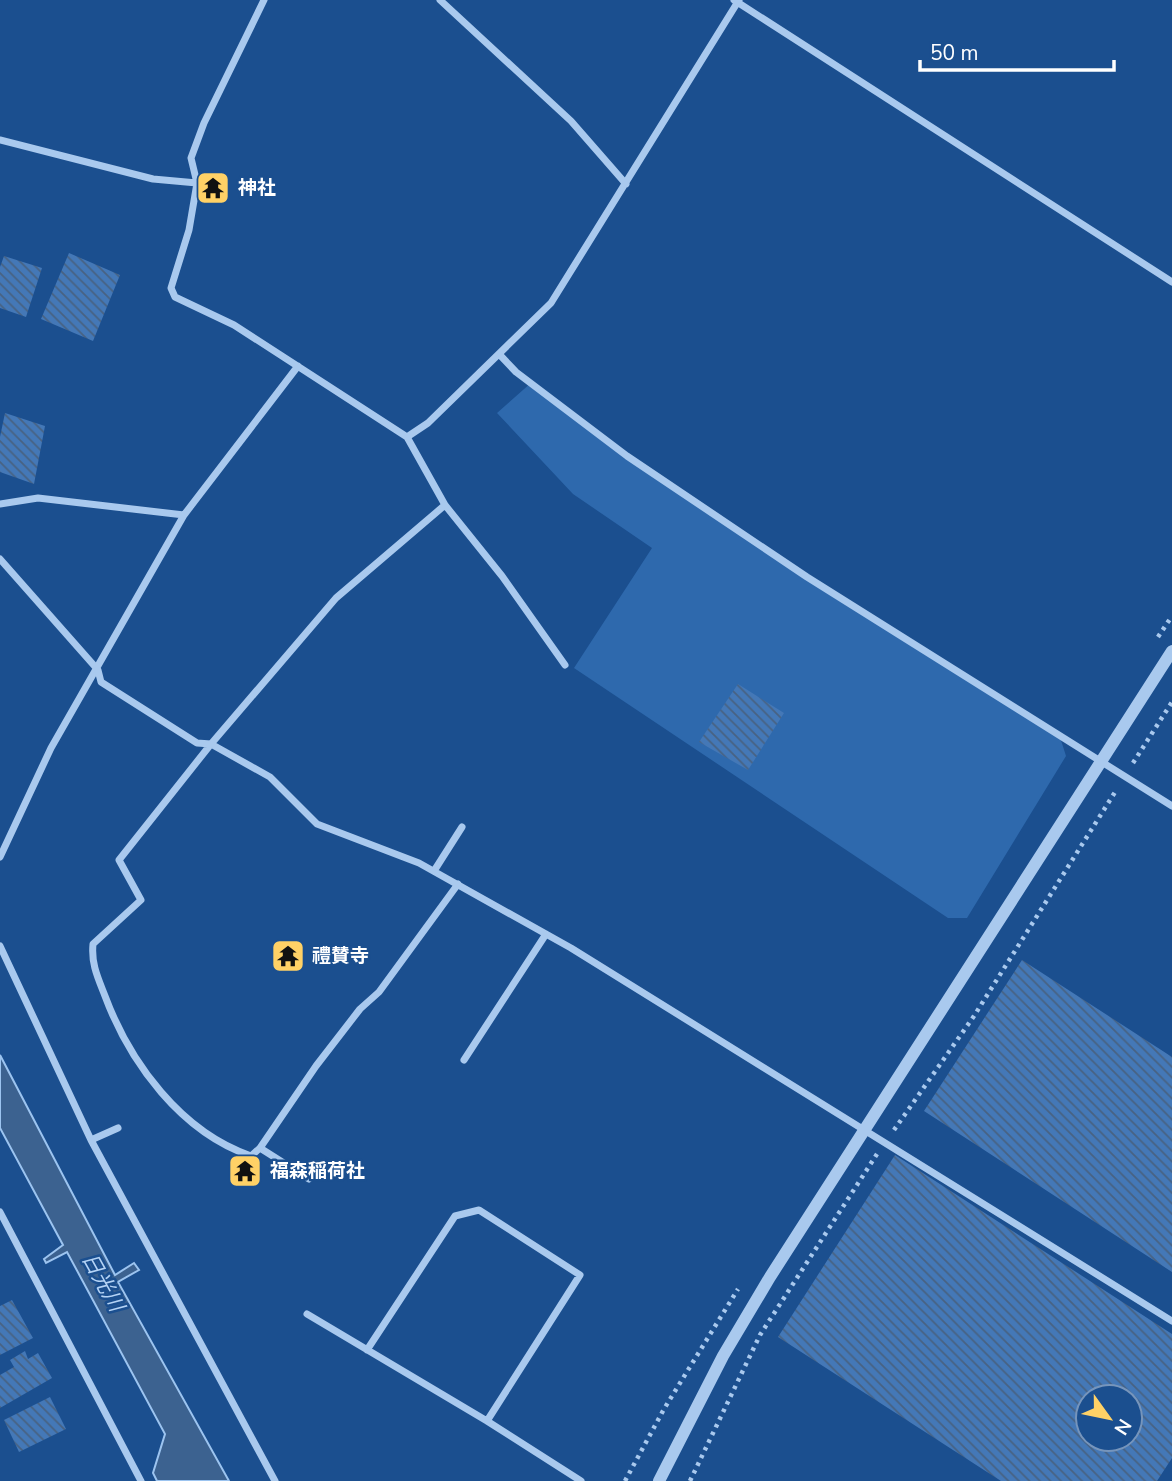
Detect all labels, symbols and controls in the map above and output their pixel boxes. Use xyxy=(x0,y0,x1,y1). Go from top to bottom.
scale bar xyxy=(920,28,1114,72)
text: 50 m xyxy=(930,39,979,67)
temple icon: 神社 xyxy=(194,169,232,207)
place label: 神社 xyxy=(238,175,276,201)
temple icon: 禮賛寺 xyxy=(269,937,307,975)
place label: 禮賛寺 xyxy=(312,943,369,969)
temple icon: 福森稲荷社 xyxy=(226,1152,264,1190)
place label: 福森稲荷社 xyxy=(270,1158,365,1184)
water label: 日光川 xyxy=(75,1248,131,1318)
north arrow xyxy=(1074,1383,1144,1453)
text: N xyxy=(1108,1414,1137,1440)

